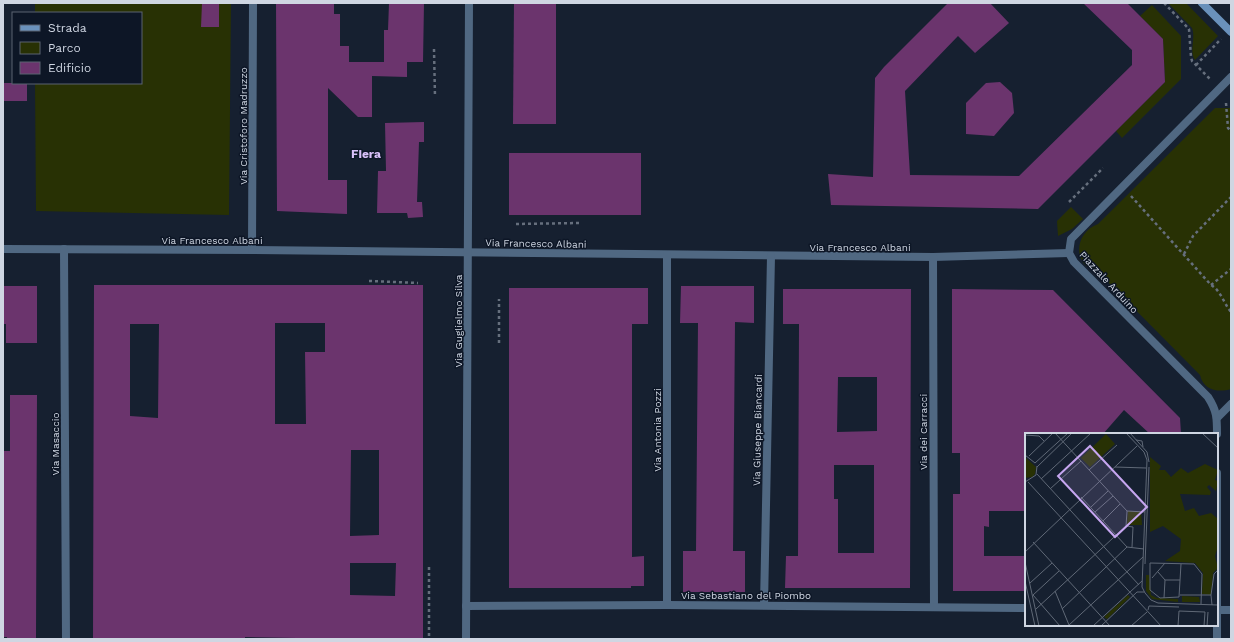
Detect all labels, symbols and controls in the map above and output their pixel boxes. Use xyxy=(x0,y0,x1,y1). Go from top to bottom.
legend xyxy=(12,12,142,84)
text: Strada xyxy=(48,21,87,35)
text: Parco xyxy=(48,41,81,55)
text: Edificio xyxy=(48,61,91,75)
street label: Via Cristoforo Madruzzo xyxy=(238,67,249,185)
district label: Fiera xyxy=(351,147,381,161)
street label: Via Francesco Albani xyxy=(161,235,263,246)
street label: Via Francesco Albani xyxy=(485,237,587,250)
street label: Via Francesco Albani xyxy=(809,242,911,253)
street label: Piazzale Arduino xyxy=(1077,249,1140,316)
street label: Via Guglielmo Silva xyxy=(453,274,464,367)
street label: Via Giuseppe Biancardi xyxy=(751,374,764,486)
street label: Via Antonia Pozzi xyxy=(652,388,663,472)
street label: Via dei Carracci xyxy=(918,394,929,470)
street label: Via Masaccio xyxy=(50,413,61,475)
inset map xyxy=(1025,433,1218,626)
street label: Via Sebastiano del Piombo xyxy=(681,590,811,601)

